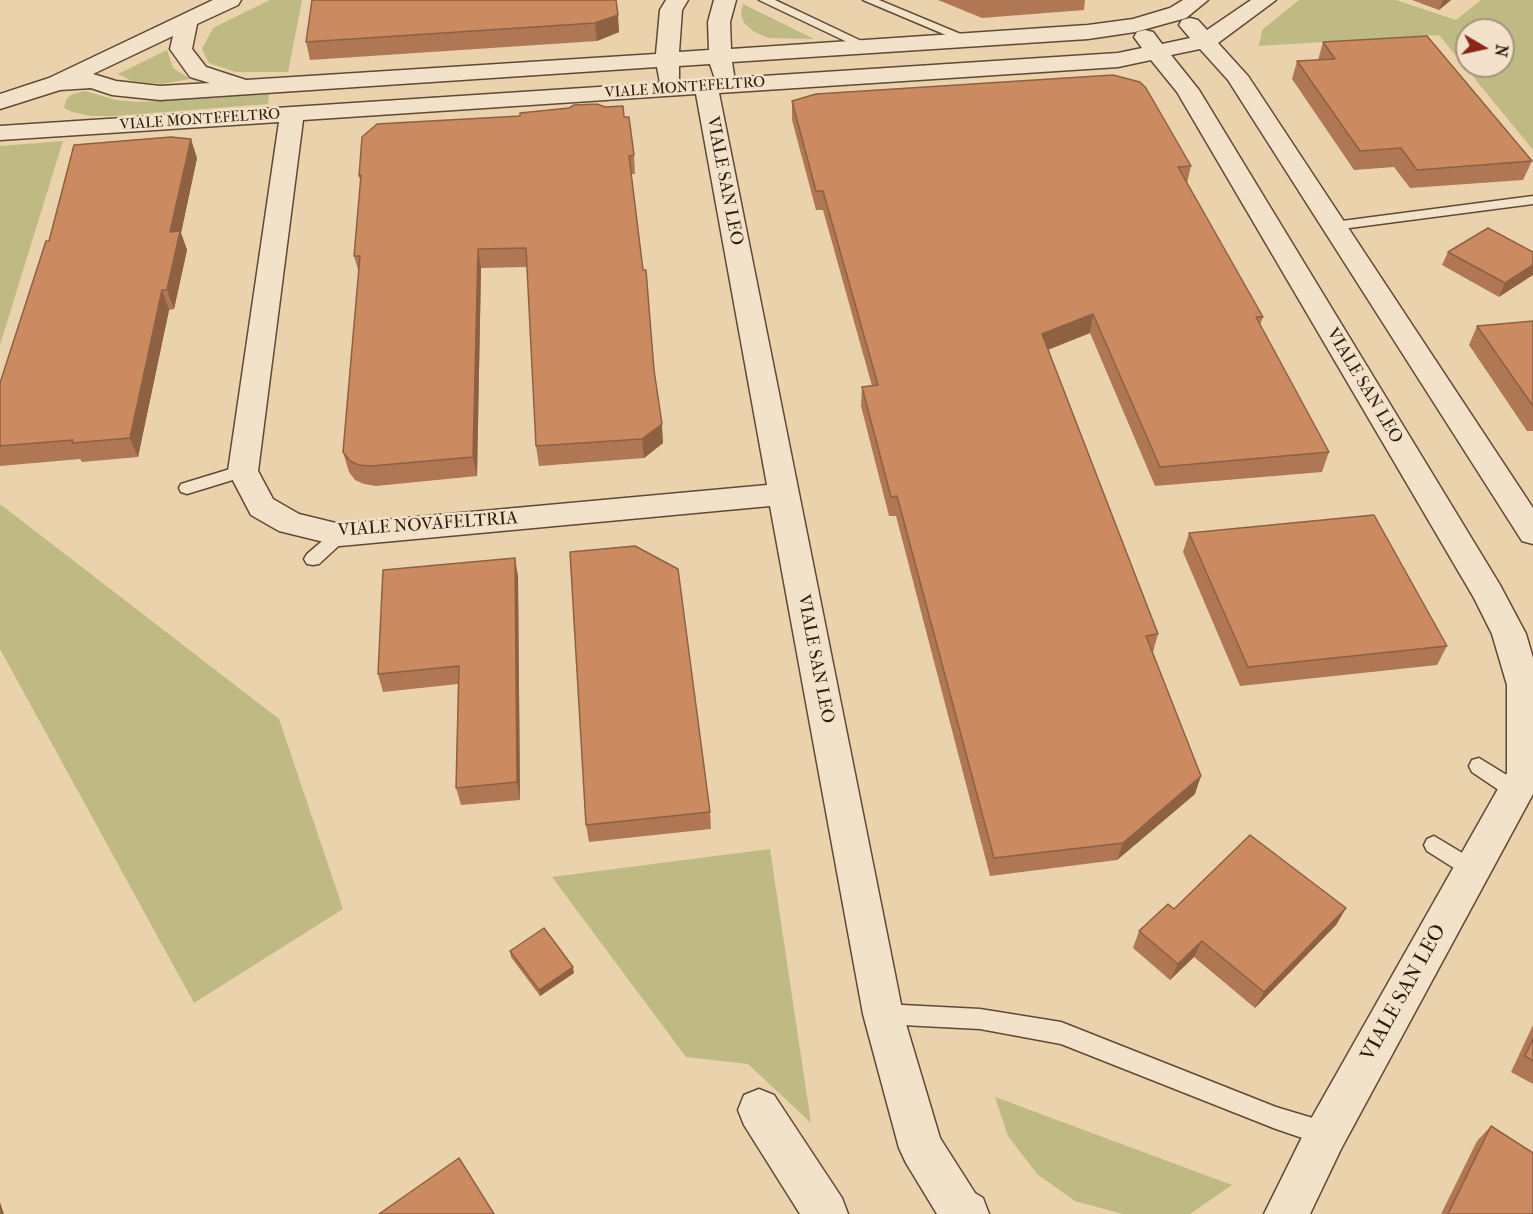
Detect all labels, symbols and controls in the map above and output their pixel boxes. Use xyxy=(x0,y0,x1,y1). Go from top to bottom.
north arrow xyxy=(1455,18,1515,78)
text: N xyxy=(1491,43,1512,58)
street label: VIALE MONTEFELTRO xyxy=(604,73,766,103)
street label: VIALE MONTEFELTRO xyxy=(119,105,281,135)
street label: VIALE SAN LEO xyxy=(701,115,747,247)
street label: VIALE SAN LEO xyxy=(1321,324,1407,448)
street label: VIALE NOVAFELTRIA xyxy=(337,508,519,542)
street label: VIALE SAN LEO xyxy=(792,593,838,725)
street label: VIALE SAN LEO xyxy=(1356,920,1452,1066)

